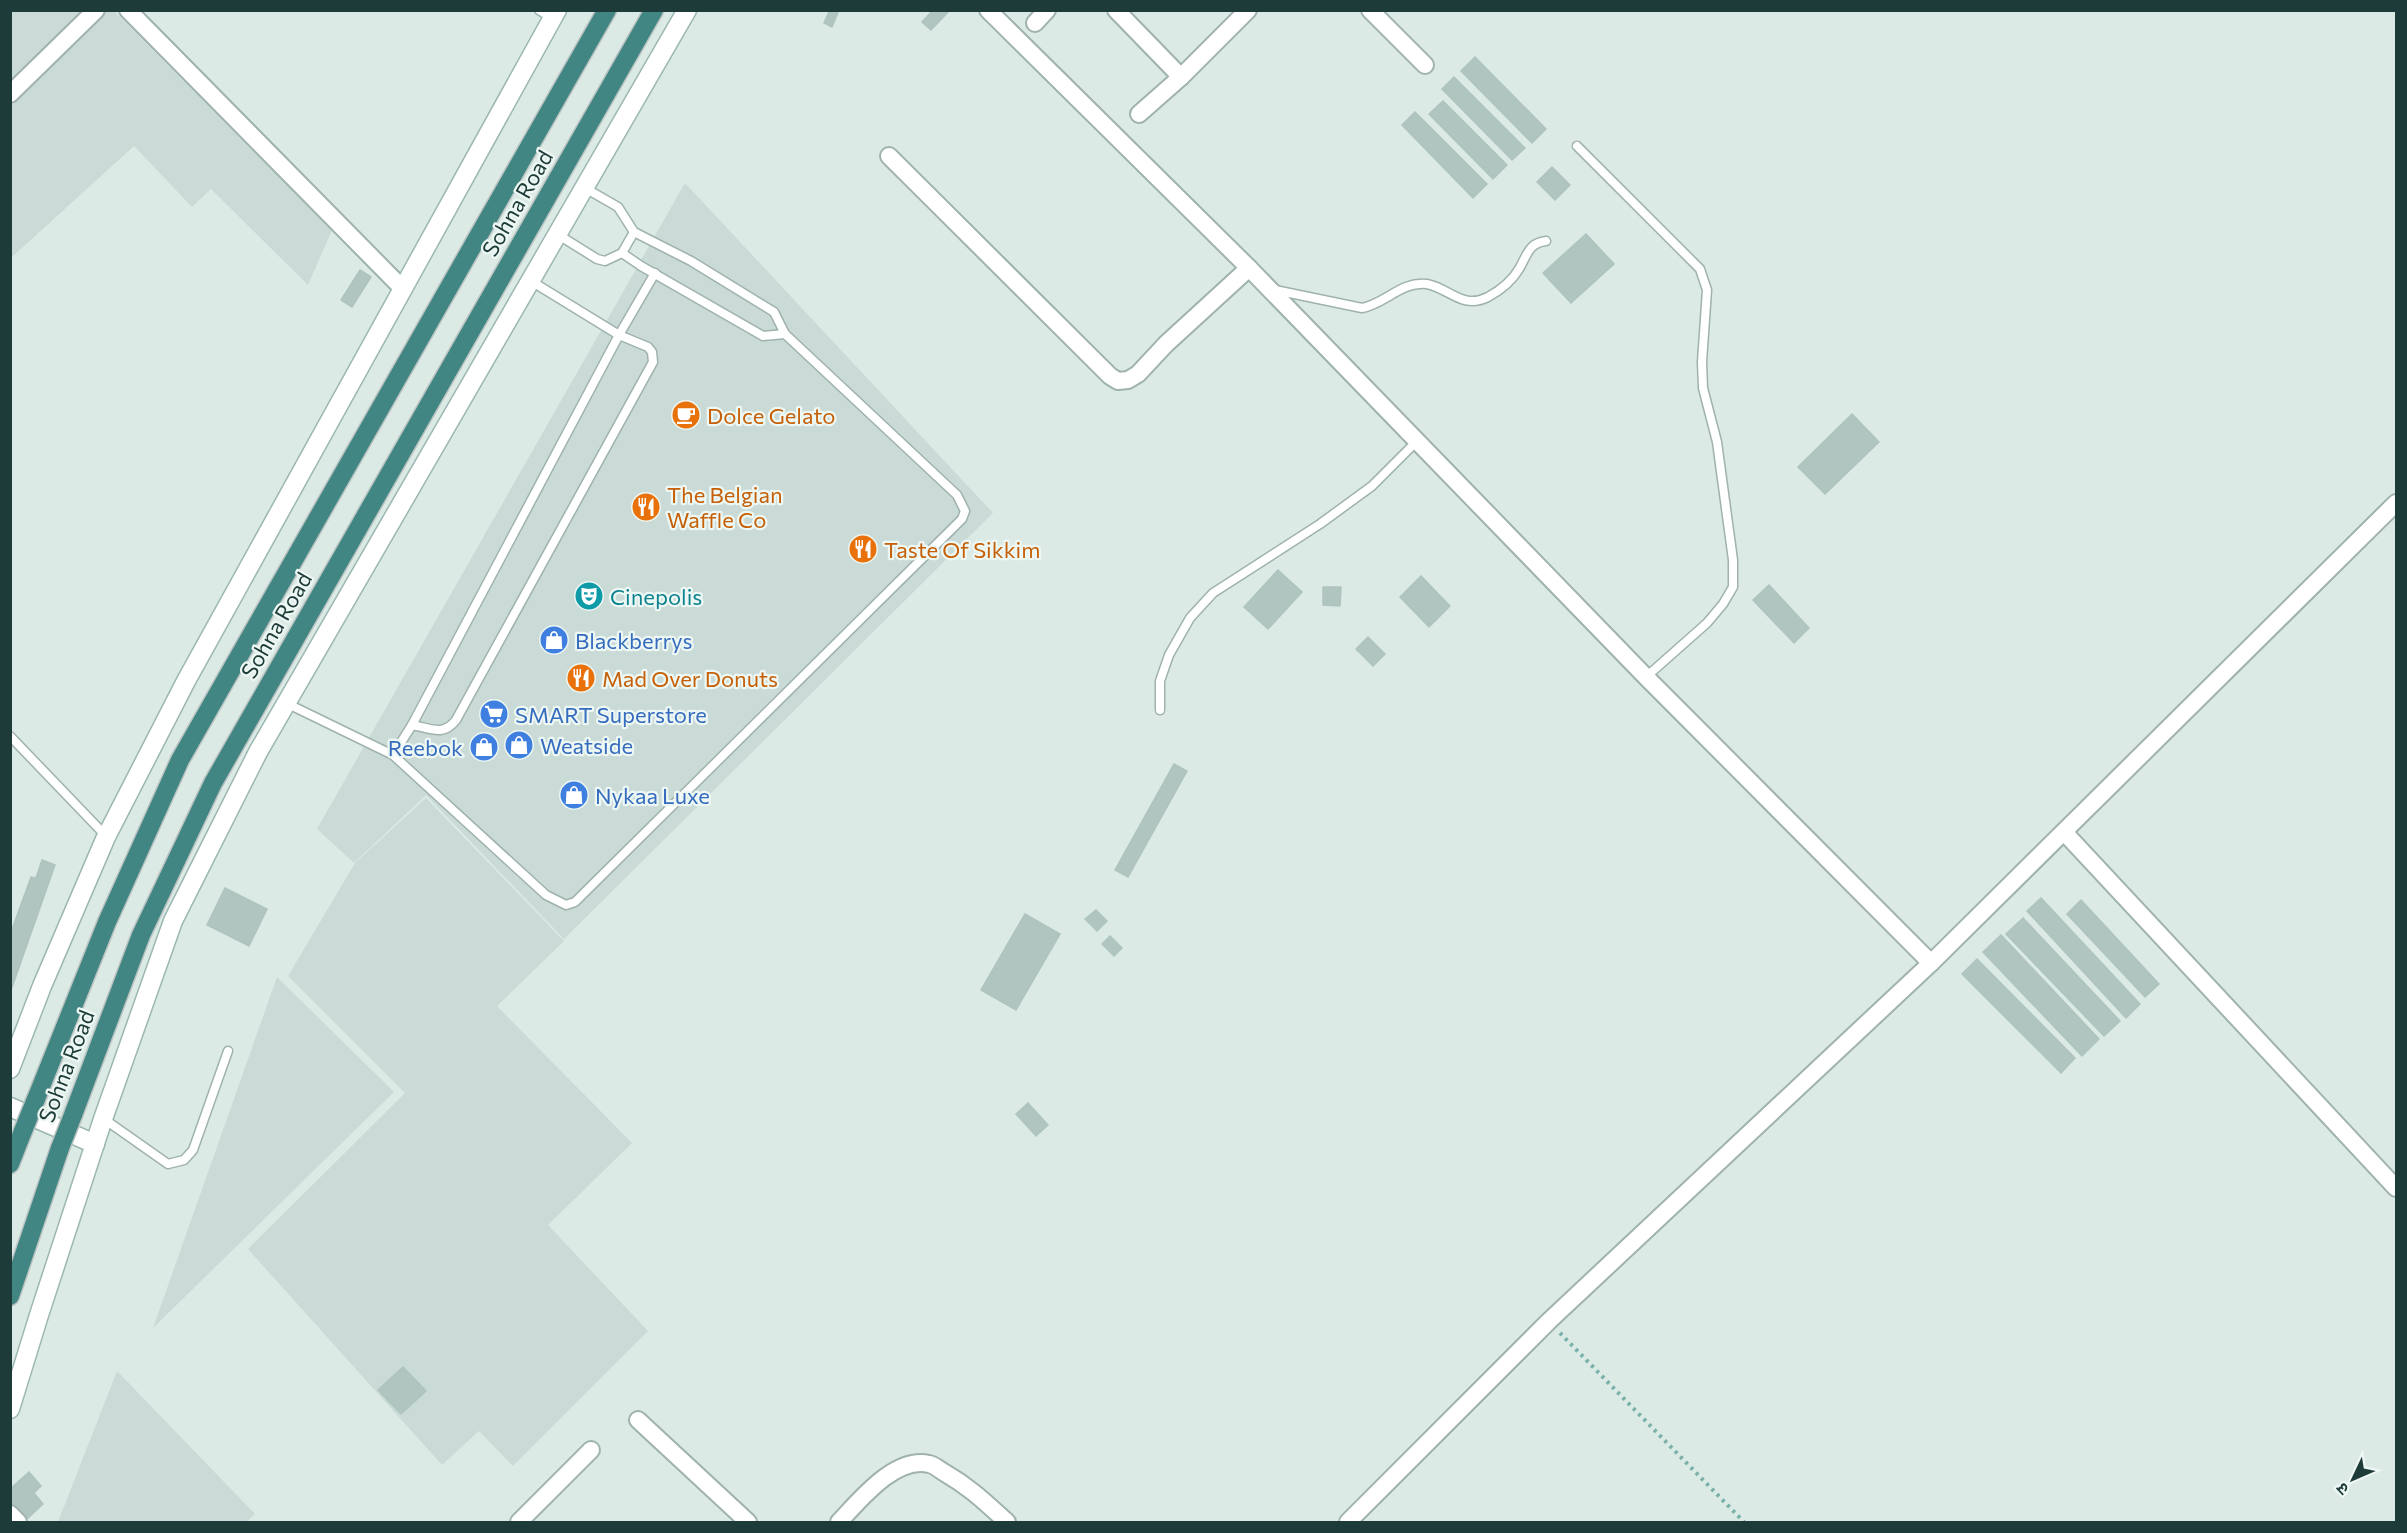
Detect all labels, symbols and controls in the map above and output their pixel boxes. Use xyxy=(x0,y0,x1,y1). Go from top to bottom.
street label: Sohna Road xyxy=(476,145,558,261)
cafe icon: Dolce Gelato xyxy=(670,399,702,431)
place label: Dolce Gelato xyxy=(707,402,835,429)
place label: The Belgian Waffle Co xyxy=(667,481,783,533)
restaurant icon: The Belgian Waffle Co xyxy=(630,491,662,523)
restaurant icon: Taste Of Sikkim xyxy=(847,533,879,565)
place label: Taste Of Sikkim xyxy=(884,536,1040,563)
street label: Sohna Road xyxy=(235,567,317,683)
theatre icon: Cinepolis xyxy=(573,580,605,612)
place label: Cinepolis xyxy=(610,583,702,610)
shop icon: Blackberrys xyxy=(538,624,570,656)
place label: Blackberrys xyxy=(575,627,693,654)
restaurant icon: Mad Over Donuts xyxy=(565,662,597,694)
place label: Mad Over Donuts xyxy=(602,665,778,692)
supermarket icon: SMART Superstore xyxy=(478,698,510,730)
place label: SMART Superstore xyxy=(515,701,707,728)
shop icon: Weatside xyxy=(503,729,535,761)
shop icon: Reebok xyxy=(468,731,500,763)
place label: Weatside xyxy=(540,732,633,759)
place label: Reebok xyxy=(388,734,463,761)
shop icon: Nykaa Luxe xyxy=(558,779,590,811)
place label: Nykaa Luxe xyxy=(595,782,710,809)
street label: Sohna Road xyxy=(32,1006,100,1126)
north arrow xyxy=(2323,1449,2383,1509)
text: उ xyxy=(2331,1479,2352,1500)

